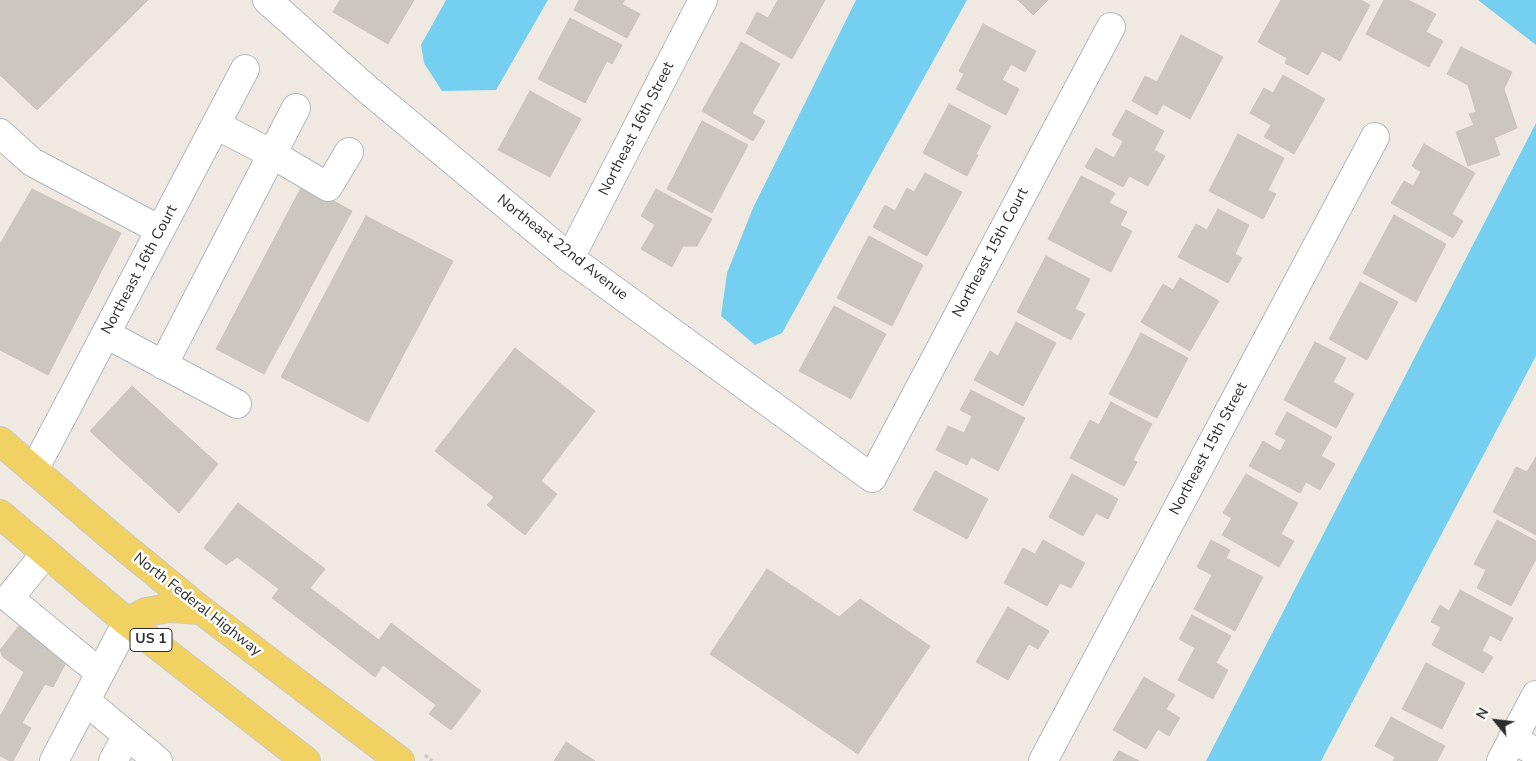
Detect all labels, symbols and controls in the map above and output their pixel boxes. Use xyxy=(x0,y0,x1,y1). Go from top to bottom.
street label: Northeast 16th Street xyxy=(595,59,679,199)
street label: Northeast 15th Court xyxy=(949,185,1033,321)
street label: Northeast 22nd Avenue xyxy=(493,191,631,305)
street label: Northeast 16th Court xyxy=(98,202,182,338)
street label: Northeast 15th Street xyxy=(1166,380,1252,518)
street label: North Federal Highway xyxy=(130,550,264,660)
road number: US 1 xyxy=(130,628,172,652)
north arrow xyxy=(1471,696,1521,746)
text: N xyxy=(1472,704,1493,723)

